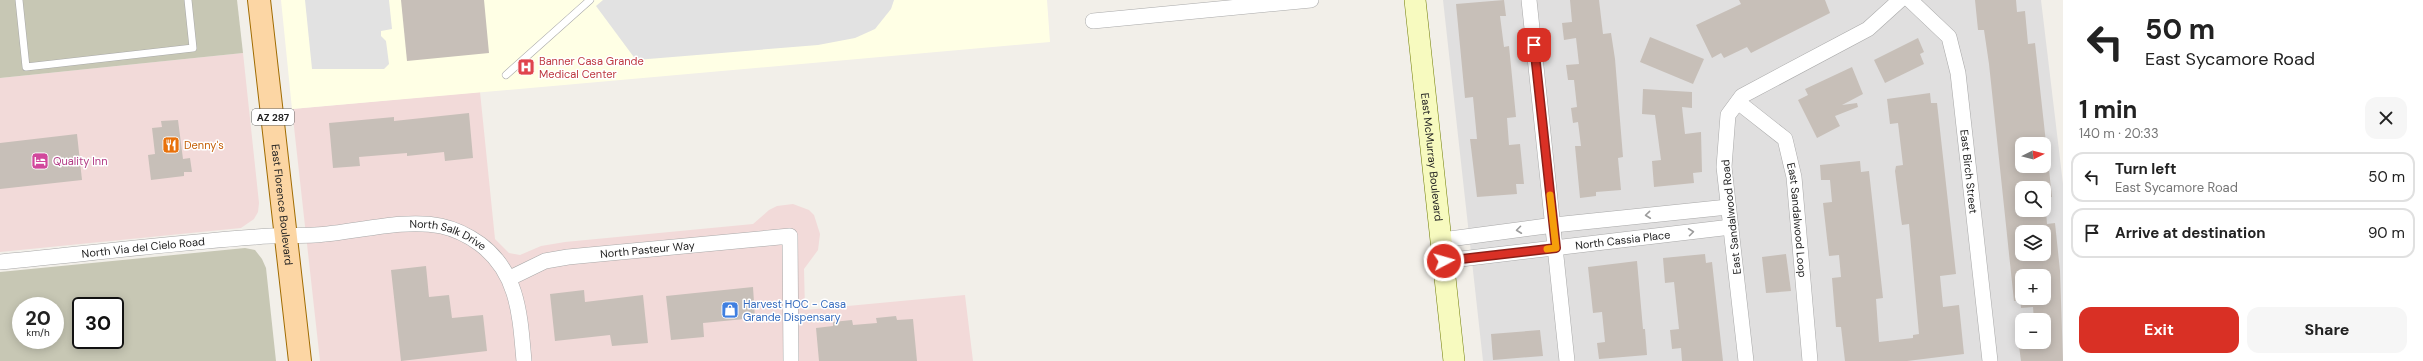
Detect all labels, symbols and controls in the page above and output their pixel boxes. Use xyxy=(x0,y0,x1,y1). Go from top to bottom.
text: 50 m xyxy=(2145,11,2215,48)
icon: left xyxy=(2079,16,2131,68)
pin xyxy=(1517,28,1551,62)
icon: arrive xyxy=(1523,34,1545,56)
text: East Sycamore Road xyxy=(2145,47,2315,71)
place label: Banner Casa Grande Medical Center xyxy=(539,54,644,81)
hospital icon: Banner Casa Grande Medical Center xyxy=(516,57,536,77)
street label: East McMurray Boulevard xyxy=(1418,92,1446,222)
text: 1 min xyxy=(2079,94,2137,125)
button: close xyxy=(2365,97,2407,139)
road number: AZ 287 xyxy=(252,109,294,125)
text: 140 m · 20:33 xyxy=(2079,125,2159,142)
street label: East Birch Street xyxy=(1957,129,1981,214)
restaurant icon: Denny's xyxy=(161,135,181,155)
north arrow xyxy=(2015,137,2051,173)
map controls xyxy=(2015,137,2051,349)
place label: Denny's xyxy=(184,138,224,152)
street label: East Florence Boulevard xyxy=(268,143,296,266)
hotel icon: Quality Inn xyxy=(30,151,50,171)
place label: Quality Inn xyxy=(53,154,107,168)
street label: East Sandalwood Road xyxy=(1718,159,1744,275)
text: Turn left xyxy=(2115,159,2176,179)
street label: East Sandalwood Loop xyxy=(1784,161,1810,278)
icon: left xyxy=(2081,166,2103,188)
text: 50 m xyxy=(2368,167,2405,187)
text: East Sycamore Road xyxy=(2115,179,2238,196)
button: search xyxy=(2015,181,2051,217)
one-way arrow xyxy=(1645,210,1651,219)
street label: North Salk Drive xyxy=(409,217,489,253)
icon: arrive xyxy=(2081,222,2103,244)
text: Arrive at destination xyxy=(2115,223,2266,243)
text: 90 m xyxy=(2368,223,2405,243)
one-way arrow xyxy=(1516,225,1522,234)
button: layers xyxy=(2015,225,2051,261)
street label: North Cassia Place xyxy=(1574,227,1671,252)
one-way arrow xyxy=(1688,228,1694,237)
street label: North Via del Cielo Road xyxy=(81,234,205,261)
street label: North Pasteur Way xyxy=(599,238,695,261)
position arrow xyxy=(1423,240,1465,282)
button: + xyxy=(2015,269,2051,305)
speed limit sign: 30 xyxy=(72,297,124,349)
place label: Harvest HOC - Casa Grande Dispensary xyxy=(743,297,846,324)
shop icon: Harvest HOC - Casa Grande Dispensary xyxy=(720,300,740,320)
text: 20 xyxy=(25,305,51,331)
button: Exit xyxy=(2079,307,2239,353)
button: Share xyxy=(2247,307,2407,353)
button: − xyxy=(2015,313,2051,349)
text: km/h xyxy=(26,326,50,339)

